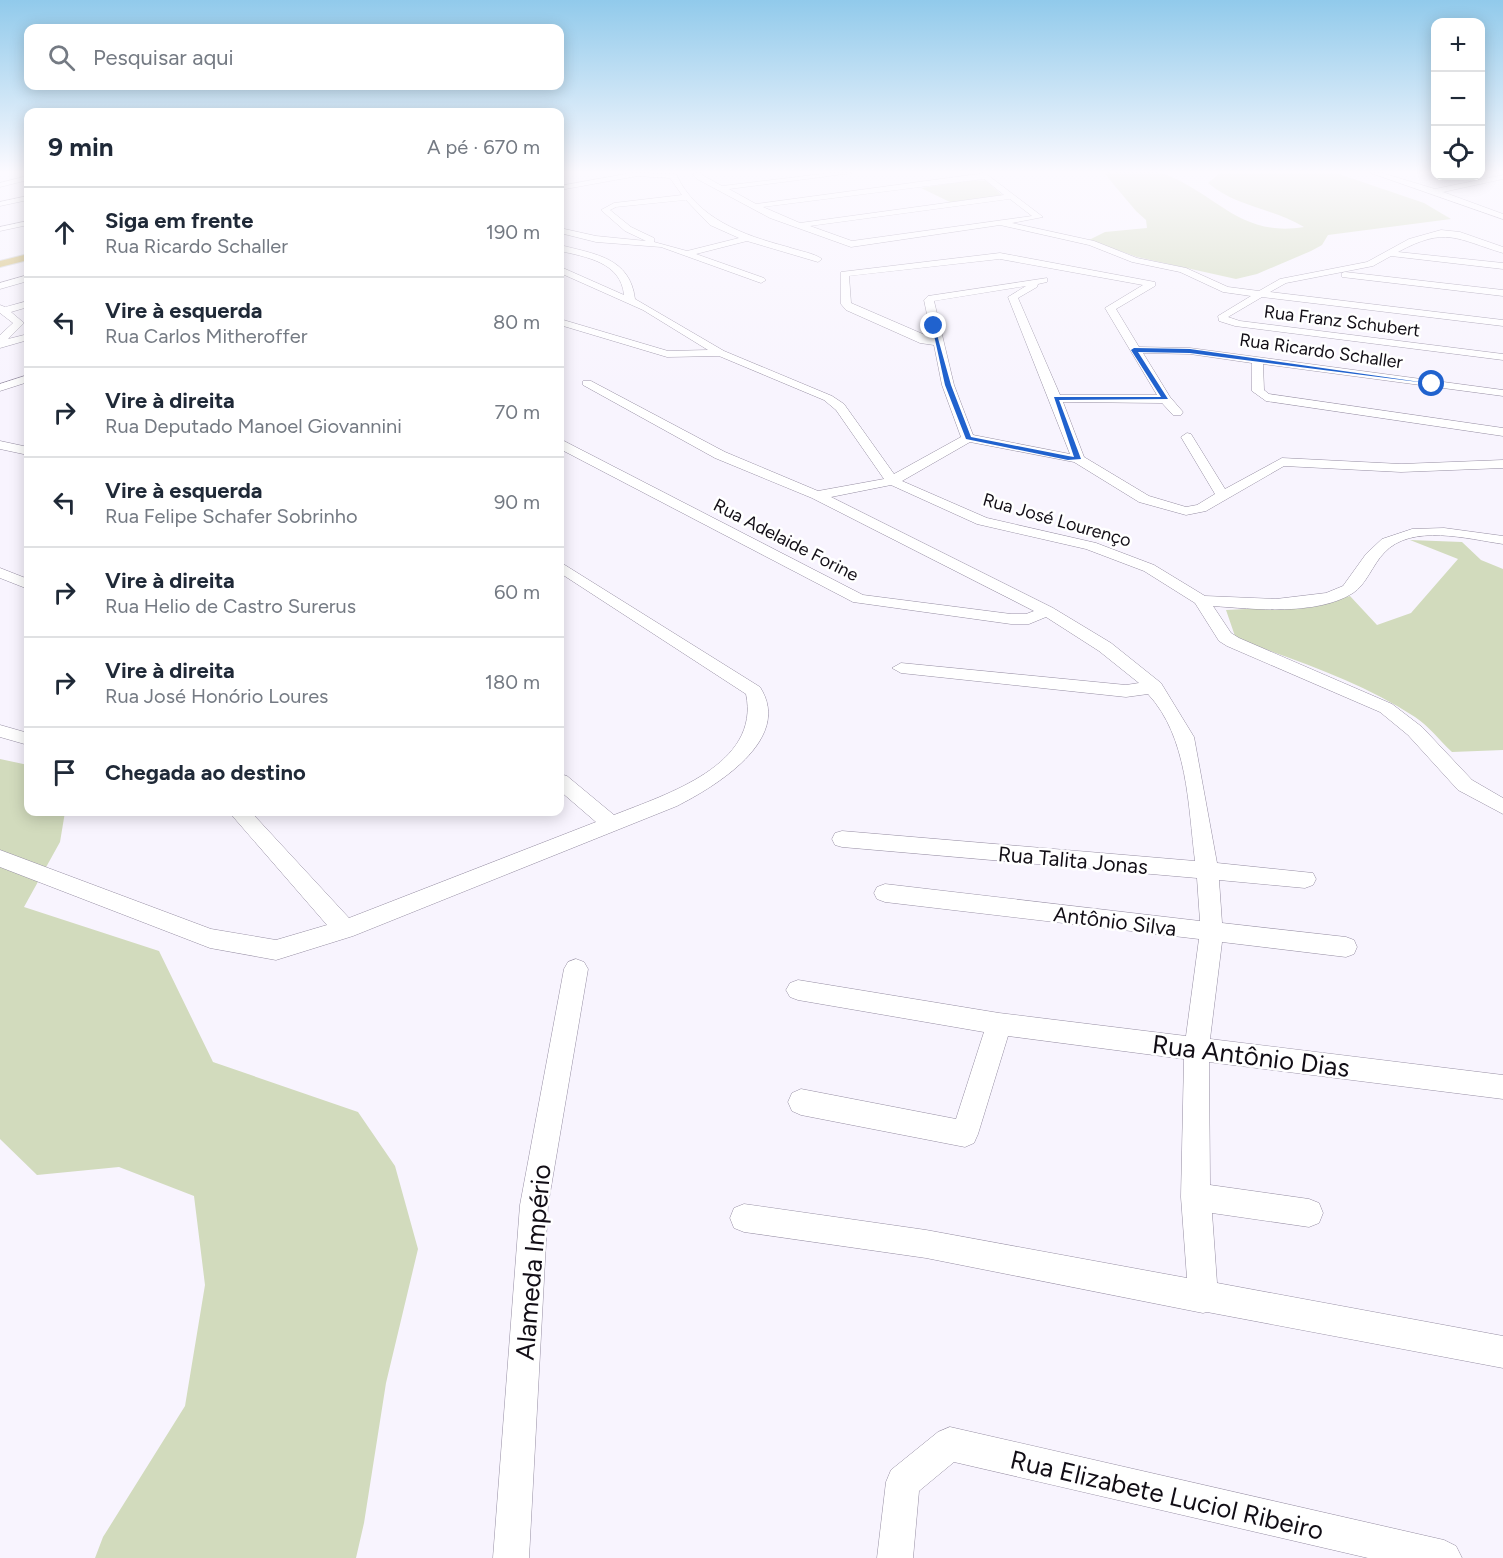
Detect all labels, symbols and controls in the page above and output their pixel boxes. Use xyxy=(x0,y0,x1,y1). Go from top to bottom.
map controls xyxy=(1431,18,1485,180)
button: + xyxy=(1431,18,1485,72)
search box xyxy=(24,24,564,90)
icon: search xyxy=(45,41,78,74)
text: Pesquisar aqui xyxy=(93,44,234,71)
button: − xyxy=(1431,72,1485,126)
button: locate xyxy=(1431,126,1485,180)
text: 9 min xyxy=(48,131,114,163)
text: A pé · 670 m xyxy=(427,135,540,159)
text: Siga em frente xyxy=(105,207,253,234)
icon: ahead xyxy=(48,216,81,249)
text: 190 m xyxy=(486,220,540,244)
text: Rua Ricardo Schaller xyxy=(105,234,288,258)
text: Vire à esquerda xyxy=(105,297,263,324)
street label: Rua Franz Schubert xyxy=(1263,300,1422,342)
icon: left xyxy=(48,306,81,339)
text: 80 m xyxy=(493,310,540,334)
route end xyxy=(920,312,946,338)
text: Rua Carlos Mitheroffer xyxy=(105,324,307,348)
street label: Rua Ricardo Schaller xyxy=(1238,329,1404,373)
route start xyxy=(1418,370,1444,396)
text: Vire à direita xyxy=(105,387,235,414)
icon: right xyxy=(48,396,81,429)
text: 70 m xyxy=(494,400,540,424)
text: Rua Deputado Manoel Giovannini xyxy=(105,414,402,438)
text: Vire à esquerda xyxy=(105,477,263,504)
icon: left xyxy=(48,486,81,519)
street label: Rua José Lourenço xyxy=(980,488,1134,552)
text: 90 m xyxy=(494,490,540,514)
street label: Rua Adelaide Forine xyxy=(710,494,862,586)
text: Rua Felipe Schafer Sobrinho xyxy=(105,504,358,528)
text: Vire à direita xyxy=(105,567,235,594)
icon: right xyxy=(48,576,81,609)
text: 60 m xyxy=(494,580,540,604)
text: Rua Helio de Castro Surerus xyxy=(105,594,356,618)
text: Vire à direita xyxy=(105,657,235,684)
icon: right xyxy=(48,666,81,699)
text: 180 m xyxy=(485,670,540,694)
text: Rua José Honório Loures xyxy=(105,684,328,708)
icon: arrive xyxy=(48,756,81,789)
text: Chegada ao destino xyxy=(105,759,306,786)
street label: Rua Talita Jonas xyxy=(997,841,1149,879)
street label: Antônio Silva xyxy=(1052,901,1178,941)
street label: Rua Antônio Dias xyxy=(1150,1028,1352,1084)
street label: Alameda Império xyxy=(508,1163,558,1361)
street label: Rua Elizabete Luciol Ribeiro xyxy=(1007,1443,1327,1547)

